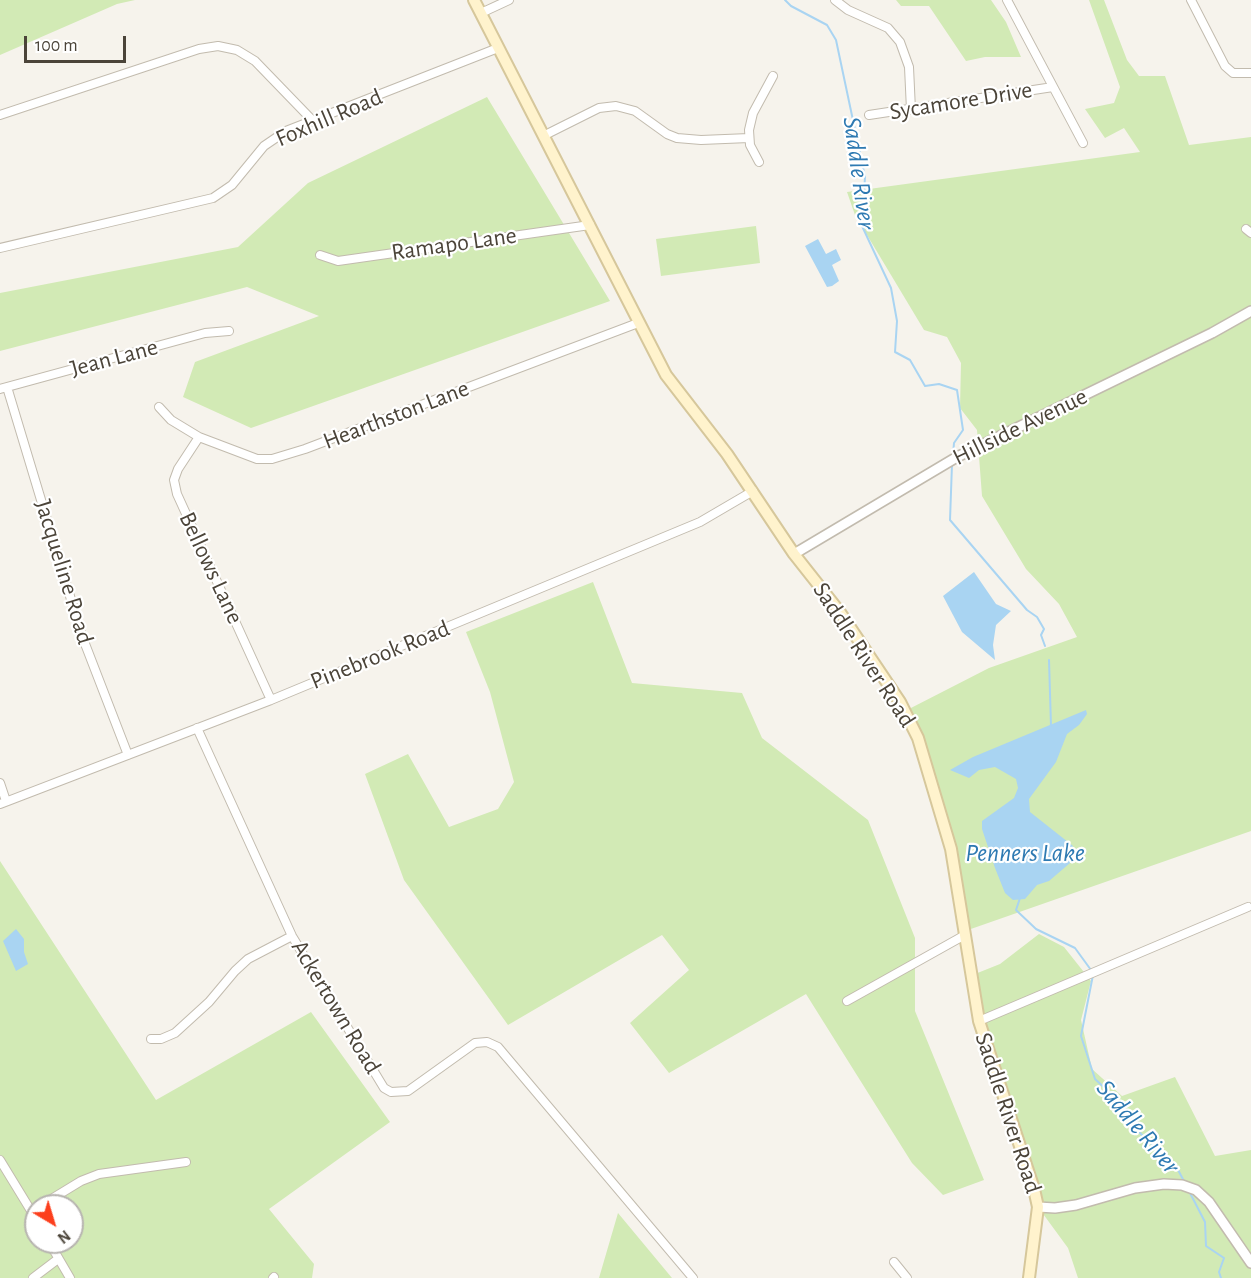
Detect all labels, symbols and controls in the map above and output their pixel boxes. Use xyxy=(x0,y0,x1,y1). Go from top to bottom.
scale bar xyxy=(27,24,129,62)
text: 100 m xyxy=(35,37,78,55)
street label: Sycamore Drive xyxy=(888,76,1034,126)
street label: Foxhill Road xyxy=(271,83,387,153)
water label: Saddle River xyxy=(836,115,882,231)
street label: Ramapo Lane xyxy=(390,221,518,267)
street label: Jean Lane xyxy=(67,333,161,383)
street label: Hearthston Lane xyxy=(319,374,473,456)
street label: Hillside Avenue xyxy=(948,382,1092,472)
street label: Jacqueline Road xyxy=(28,496,100,648)
street label: Bellows Lane xyxy=(173,507,249,629)
street label: Saddle River Road xyxy=(806,577,922,733)
street label: Pinebrook Road xyxy=(306,614,454,696)
water label: Penners Lake xyxy=(965,837,1085,869)
street label: Ackertown Road xyxy=(285,935,387,1079)
street label: Saddle River Road xyxy=(968,1029,1048,1197)
water label: Saddle River xyxy=(1090,1074,1186,1180)
north arrow xyxy=(24,1194,84,1254)
text: N xyxy=(55,1227,73,1246)

